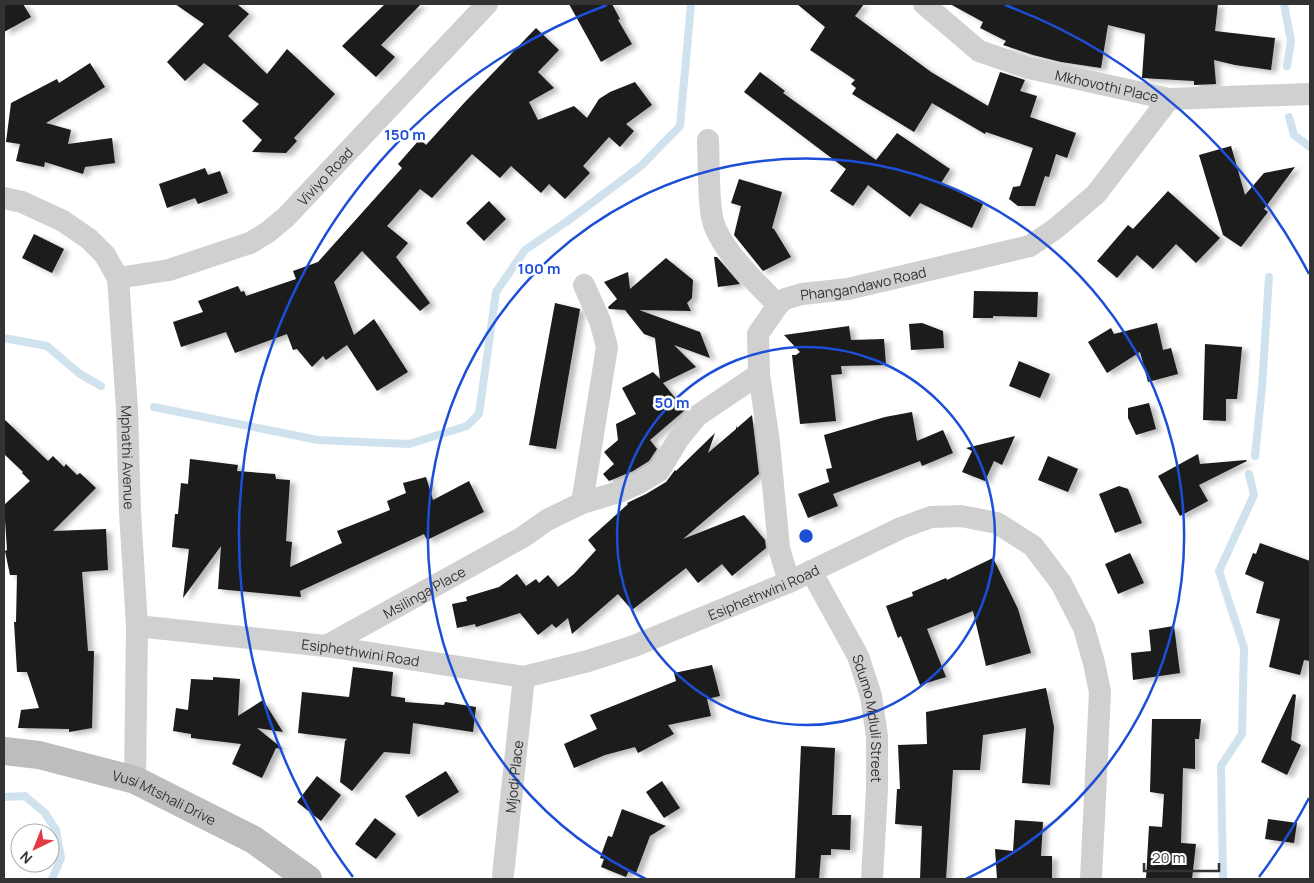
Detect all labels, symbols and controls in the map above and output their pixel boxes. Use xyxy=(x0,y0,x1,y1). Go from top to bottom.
street label: Mkhovothi Place xyxy=(1053,65,1161,106)
text: 150 m xyxy=(384,124,426,145)
street label: Viviyo Road xyxy=(293,143,357,209)
text: 100 m xyxy=(518,258,560,279)
street label: Phangandawo Road xyxy=(799,261,928,304)
text: 50 m xyxy=(654,392,690,413)
street label: Mphathi Avenue xyxy=(117,405,139,510)
centre of rings xyxy=(797,527,815,545)
street label: Esiphethwini Road xyxy=(705,560,822,624)
street label: Msilinga Place xyxy=(379,561,469,622)
street label: Esiphethwini Road xyxy=(301,634,421,670)
street label: Sdumo Mdluli Street xyxy=(849,652,887,783)
street label: Mjodi Place xyxy=(500,739,527,814)
street label: Vusi Mtshali Drive xyxy=(110,765,220,829)
north arrow xyxy=(10,823,60,873)
scale bar xyxy=(1144,840,1219,872)
text: N xyxy=(16,847,36,868)
text: 20 m xyxy=(1152,847,1185,868)

